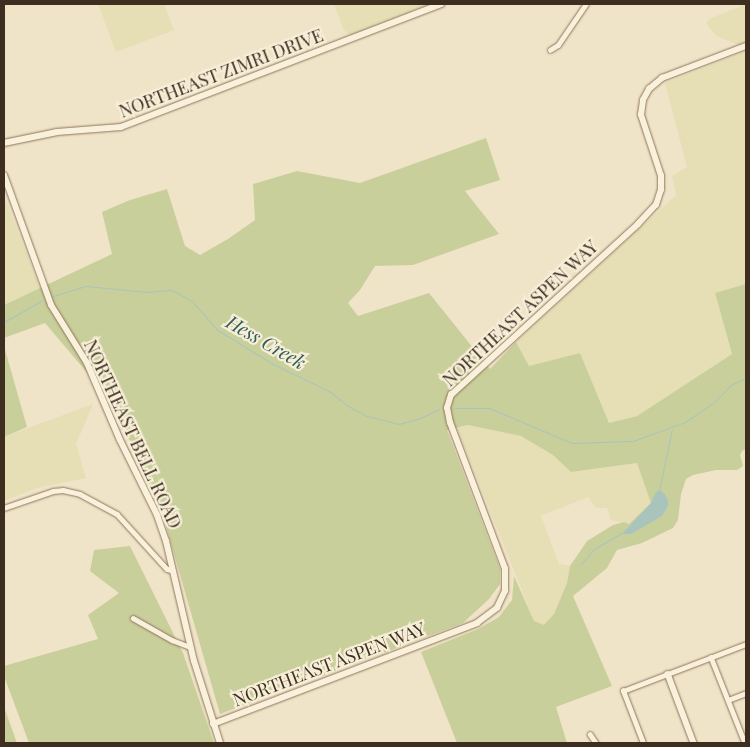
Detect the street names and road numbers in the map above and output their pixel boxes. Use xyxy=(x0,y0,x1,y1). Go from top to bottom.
street label: NORTHEAST ZIMRI DRIVE xyxy=(116,24,326,122)
street label: NORTHEAST ASPEN WAY xyxy=(437,235,603,391)
street label: NORTHEAST BELL ROAD xyxy=(80,336,186,532)
street label: NORTHEAST ASPEN WAY xyxy=(229,617,429,711)

